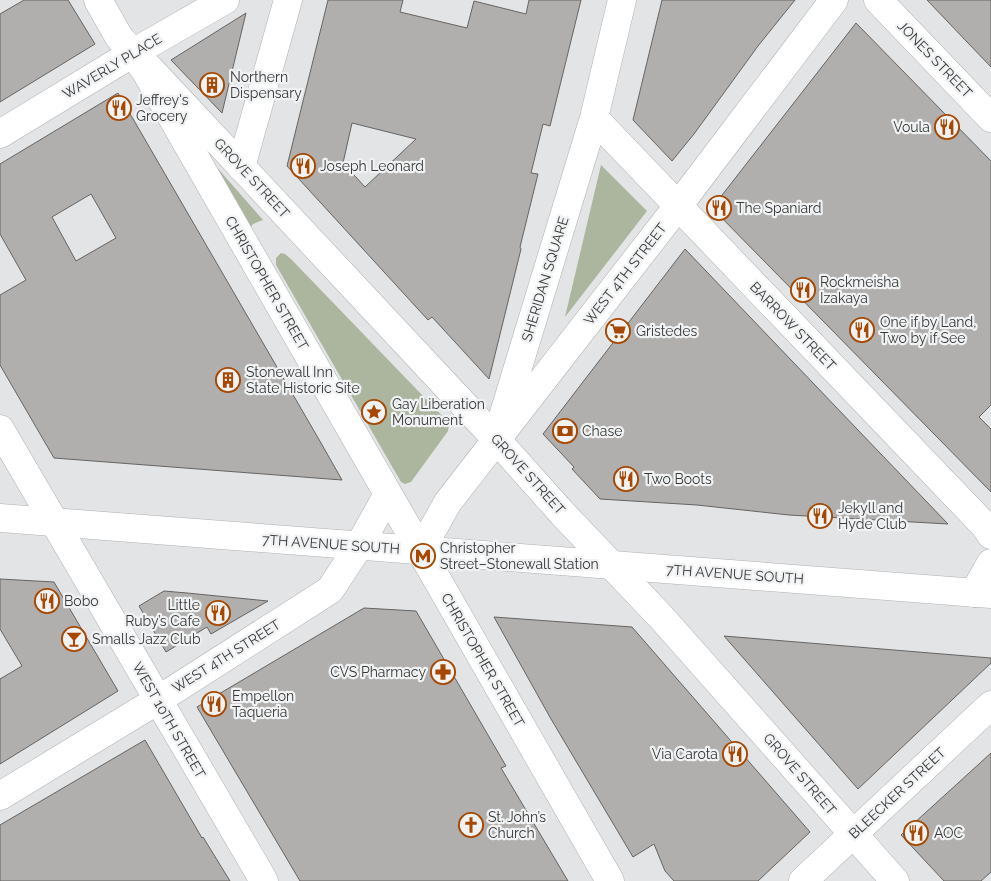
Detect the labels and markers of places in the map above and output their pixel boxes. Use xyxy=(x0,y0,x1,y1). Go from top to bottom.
place label: Northern Dispensary xyxy=(230,69,302,101)
building icon: Northern Dispensary xyxy=(199,72,225,98)
place label: Jeffrey's Grocery xyxy=(136,92,189,124)
restaurant icon: Jeffrey's Grocery xyxy=(106,95,132,121)
restaurant icon: Voula xyxy=(934,114,960,140)
place label: Voula xyxy=(893,119,930,135)
restaurant icon: Joseph Leonard xyxy=(290,153,316,179)
place label: Joseph Leonard xyxy=(320,158,424,174)
restaurant icon: The Spaniard xyxy=(706,195,732,221)
place label: The Spaniard xyxy=(736,200,822,216)
place label: Rockmeisha Izakaya xyxy=(820,274,899,306)
restaurant icon: Rockmeisha Izakaya xyxy=(790,277,816,303)
place label: One if by Land, Two by if See xyxy=(880,314,976,346)
restaurant icon: One if by Land, Two by if See xyxy=(849,317,875,343)
supermarket icon: Gristedes xyxy=(605,318,631,344)
place label: Gristedes xyxy=(636,323,697,339)
place label: Stonewall Inn State Historic Site xyxy=(246,364,360,396)
building icon: Stonewall Inn State Historic Site xyxy=(215,367,241,393)
place label: Gay Liberation Monument xyxy=(392,396,485,428)
place icon: Gay Liberation Monument xyxy=(361,399,387,425)
bank icon: Chase xyxy=(552,418,578,444)
place label: Chase xyxy=(582,423,622,439)
restaurant icon: Two Boots xyxy=(613,466,639,492)
place label: Two Boots xyxy=(644,471,712,487)
place label: Jekyll and Hyde Club xyxy=(838,500,907,532)
restaurant icon: Jekyll and Hyde Club xyxy=(807,503,833,529)
place label: Christopher Street–Stonewall Station xyxy=(440,540,599,572)
metro station icon: Christopher Street–Stonewall Station xyxy=(410,543,436,569)
restaurant icon: Bobo xyxy=(34,588,60,614)
place label: Bobo xyxy=(64,593,99,609)
place label: Little Ruby’s Cafe xyxy=(125,597,200,629)
restaurant icon: Little Ruby’s Cafe xyxy=(205,600,231,626)
bar icon: Smalls Jazz Club xyxy=(61,626,87,652)
place label: Smalls Jazz Club xyxy=(92,631,201,647)
pharmacy icon: CVS Pharmacy xyxy=(430,659,456,685)
place label: CVS Pharmacy xyxy=(330,664,426,680)
place label: Empellon Taqueria xyxy=(232,688,294,720)
restaurant icon: Empellon Taqueria xyxy=(201,691,227,717)
restaurant icon: Via Carota xyxy=(722,741,748,767)
place label: Via Carota xyxy=(652,746,718,762)
place label: St. John’s Church xyxy=(488,809,546,841)
church icon: St. John’s Church xyxy=(458,812,484,838)
restaurant icon: AOC xyxy=(903,820,929,846)
place label: AOC xyxy=(934,825,964,841)

